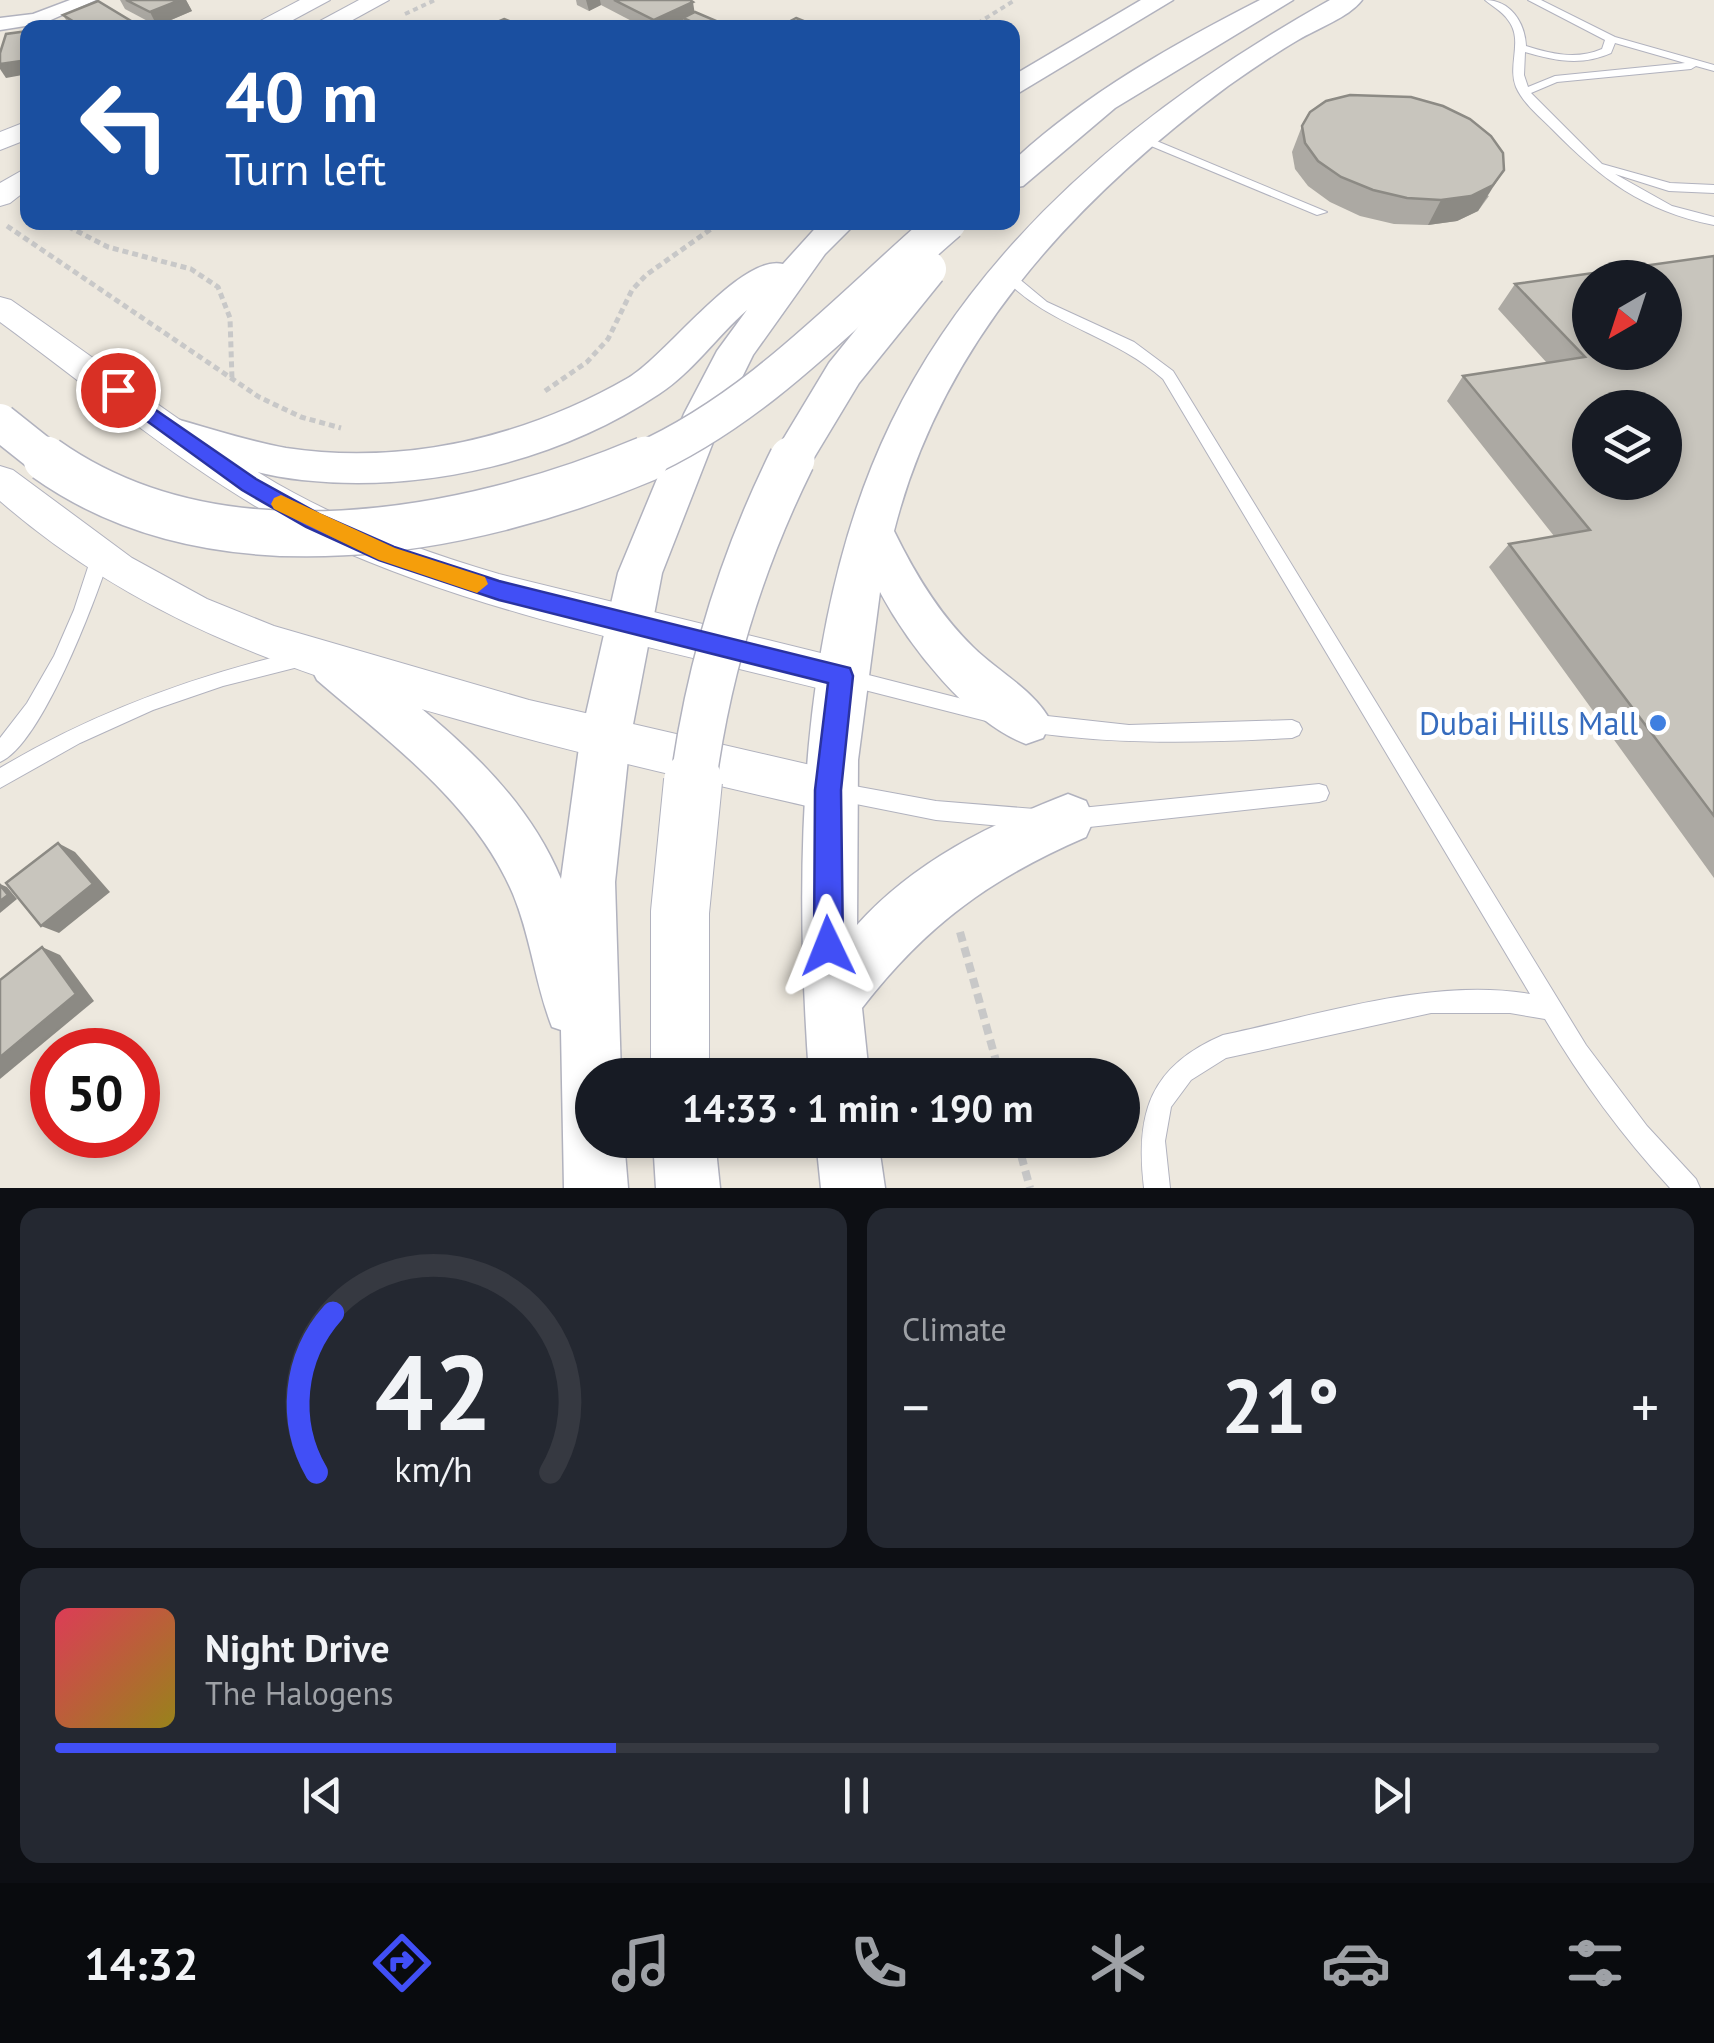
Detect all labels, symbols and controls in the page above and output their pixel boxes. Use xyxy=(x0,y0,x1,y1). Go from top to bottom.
text: 40 m xyxy=(225,51,378,141)
icon: left xyxy=(60,60,190,190)
text: Turn left xyxy=(225,139,386,197)
north arrow xyxy=(1572,260,1682,370)
map controls xyxy=(1572,260,1682,500)
pin xyxy=(76,348,161,433)
icon: arrive xyxy=(91,363,146,418)
button: layers xyxy=(1572,390,1682,500)
place label: Dubai Hills Mall xyxy=(1419,702,1639,744)
marker: Dubai Hills Mall xyxy=(1647,712,1669,734)
position arrow xyxy=(776,894,880,998)
speed limit sign: 50 xyxy=(30,1028,160,1158)
text: 14:33 · 1 min · 190 m xyxy=(682,1083,1033,1132)
text: Climate xyxy=(902,1308,1007,1350)
text: 42 xyxy=(375,1324,492,1459)
text: 21° xyxy=(1222,1357,1339,1454)
text: − xyxy=(902,1371,930,1442)
text: + xyxy=(1631,1371,1659,1442)
text: km/h xyxy=(394,1446,473,1492)
text: Night Drive xyxy=(205,1623,389,1672)
text: The Halogens xyxy=(205,1672,393,1714)
icon: previous xyxy=(295,1768,350,1823)
icon: pause xyxy=(829,1768,884,1823)
icon: next xyxy=(1364,1768,1419,1823)
icon: directions xyxy=(367,1928,437,1998)
icon: music xyxy=(606,1928,676,1998)
icon: phone xyxy=(844,1928,914,1998)
icon: climate xyxy=(1083,1928,1153,1998)
icon: car xyxy=(1321,1928,1391,1998)
icon: filters xyxy=(1560,1928,1630,1998)
text: 14:32 xyxy=(84,1934,198,1992)

